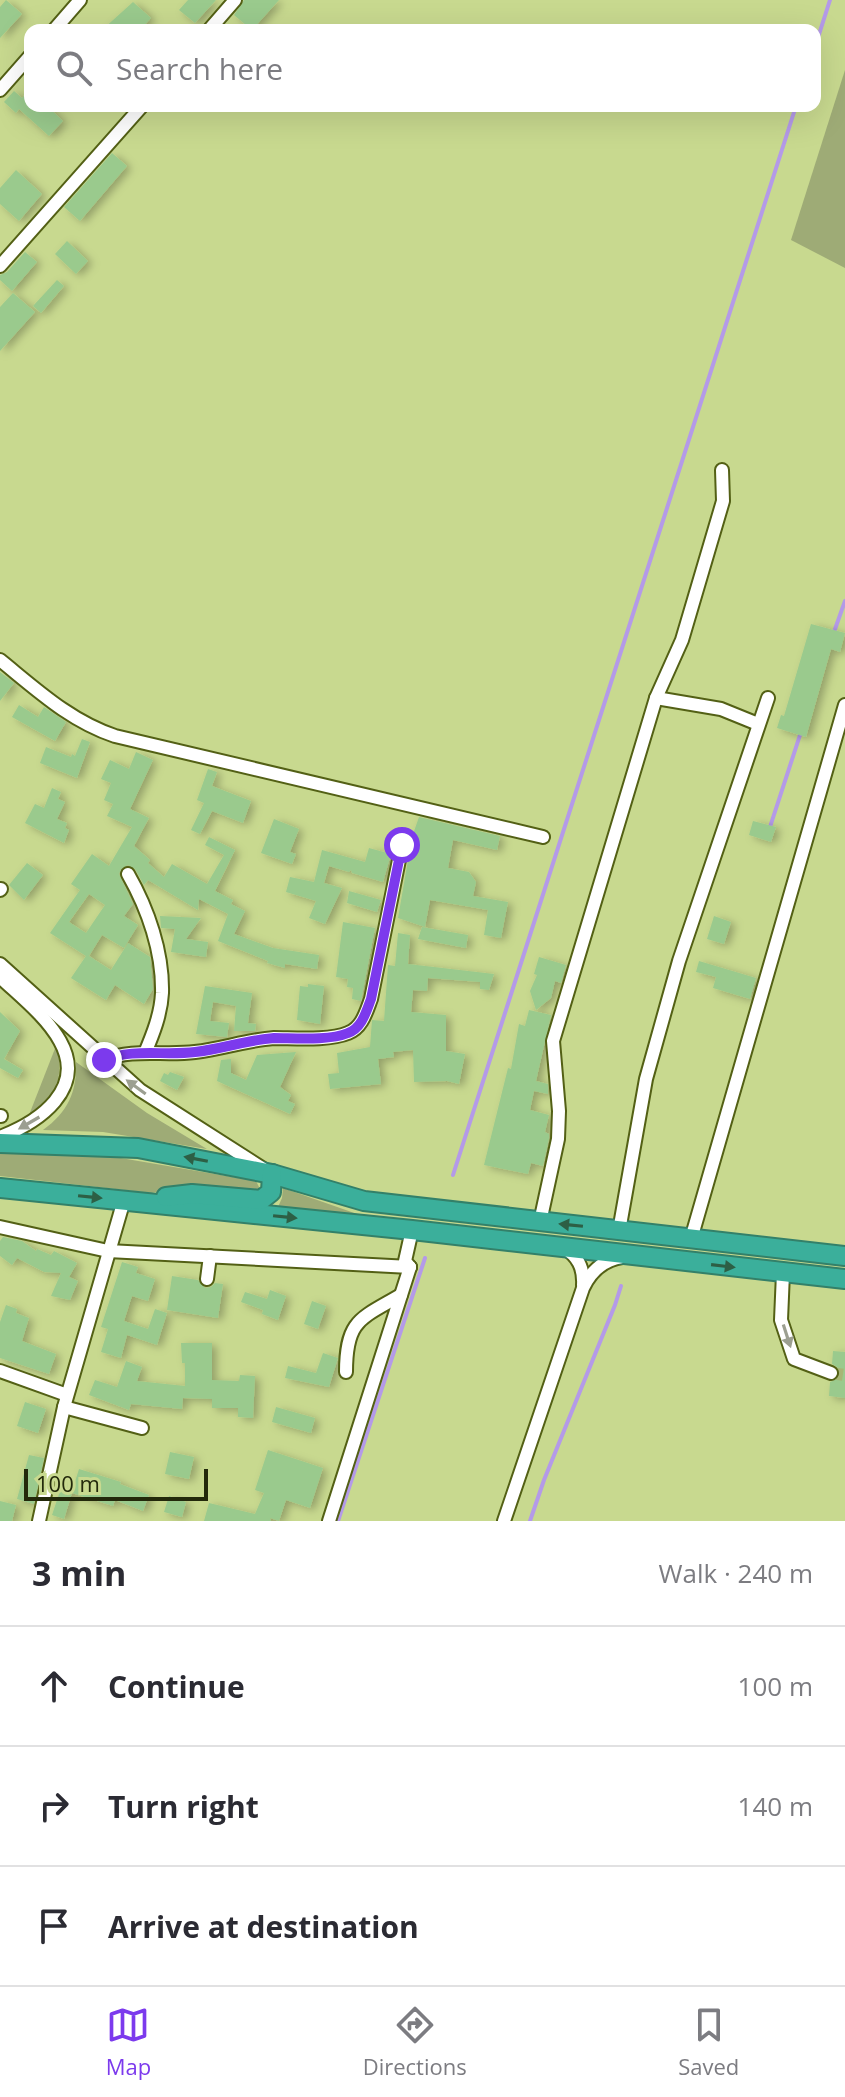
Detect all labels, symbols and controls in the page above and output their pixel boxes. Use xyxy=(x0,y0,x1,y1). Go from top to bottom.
search box xyxy=(24,24,821,112)
icon: search xyxy=(52,46,96,90)
text: Search here xyxy=(116,48,283,89)
route start xyxy=(384,827,420,863)
route end xyxy=(86,1042,122,1078)
one-way arrow xyxy=(126,1079,146,1095)
one-way arrow xyxy=(18,1116,41,1130)
one-way arrow xyxy=(183,1153,208,1165)
one-way arrow xyxy=(78,1191,103,1204)
one-way arrow xyxy=(273,1211,298,1224)
one-way arrow xyxy=(558,1219,583,1232)
one-way arrow xyxy=(711,1259,736,1272)
one-way arrow xyxy=(781,1324,793,1348)
scale bar xyxy=(24,1465,208,1501)
text: 100 m xyxy=(36,1468,100,1498)
text: 3 min xyxy=(32,1550,126,1596)
text: Walk · 240 m xyxy=(659,1555,813,1591)
icon: ahead xyxy=(32,1664,76,1708)
text: Continue xyxy=(108,1666,245,1707)
text: 100 m xyxy=(738,1668,813,1704)
icon: right xyxy=(32,1784,76,1828)
text: Turn right xyxy=(108,1786,259,1827)
text: 140 m xyxy=(738,1788,813,1824)
icon: arrive xyxy=(32,1904,76,1948)
text: Arrive at destination xyxy=(108,1906,419,1947)
tab: Map xyxy=(106,2003,151,2081)
tab: Directions xyxy=(363,2003,467,2081)
tab: Saved xyxy=(678,2003,739,2081)

